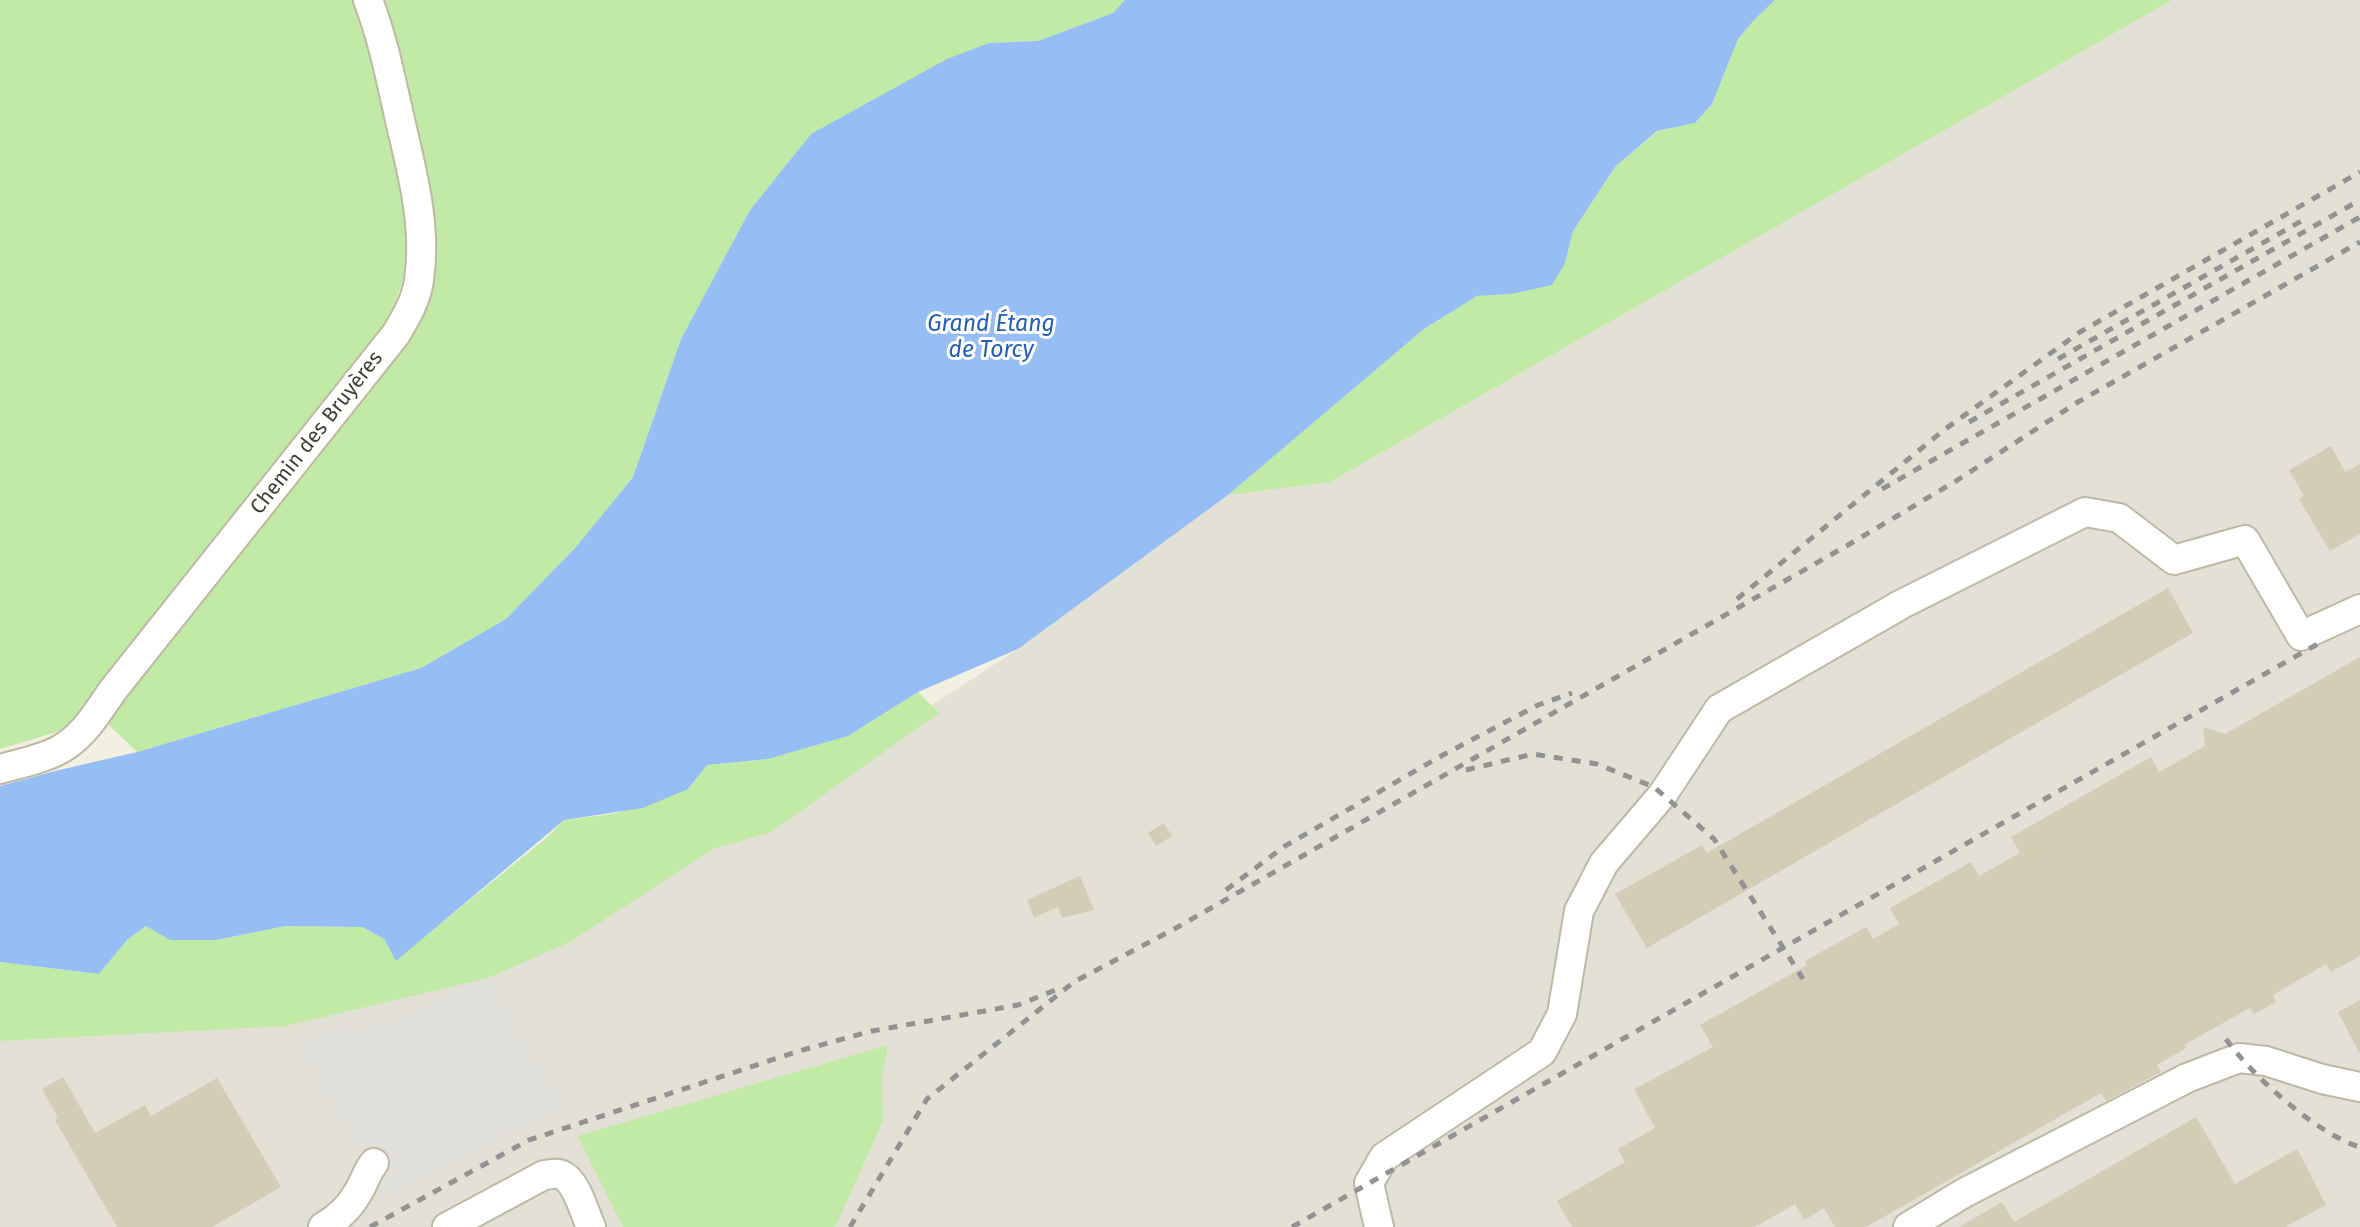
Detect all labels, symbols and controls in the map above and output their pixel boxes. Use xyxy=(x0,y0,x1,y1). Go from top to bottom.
water label: Grand Étang de Torcy xyxy=(927,311,1055,365)
street label: Chemin des Bruyères xyxy=(246,346,388,520)

